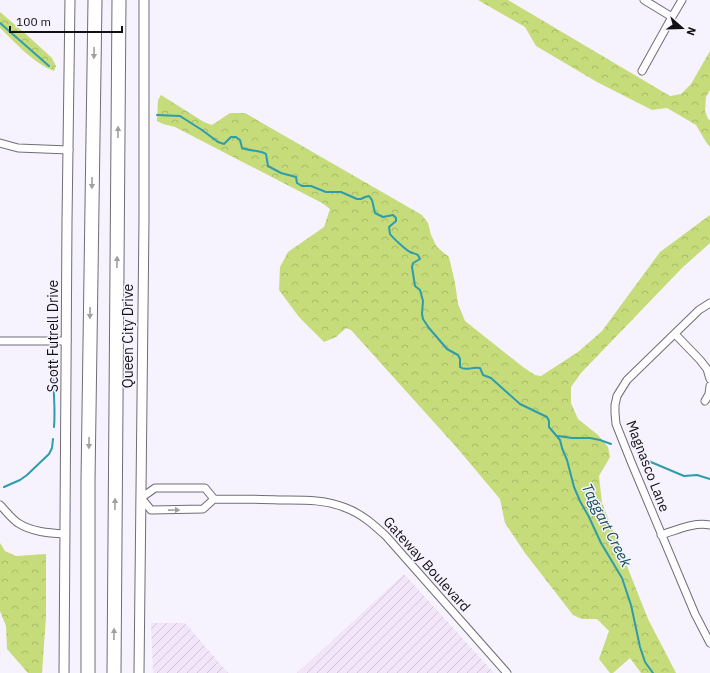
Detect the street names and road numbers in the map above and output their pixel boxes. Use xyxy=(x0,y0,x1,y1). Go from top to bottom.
street label: Scott Futrell Drive xyxy=(44,280,62,392)
street label: Queen City Drive xyxy=(119,283,137,388)
street label: Magnasco Lane xyxy=(622,418,674,515)
street label: Gateway Boulevard xyxy=(380,513,474,615)

